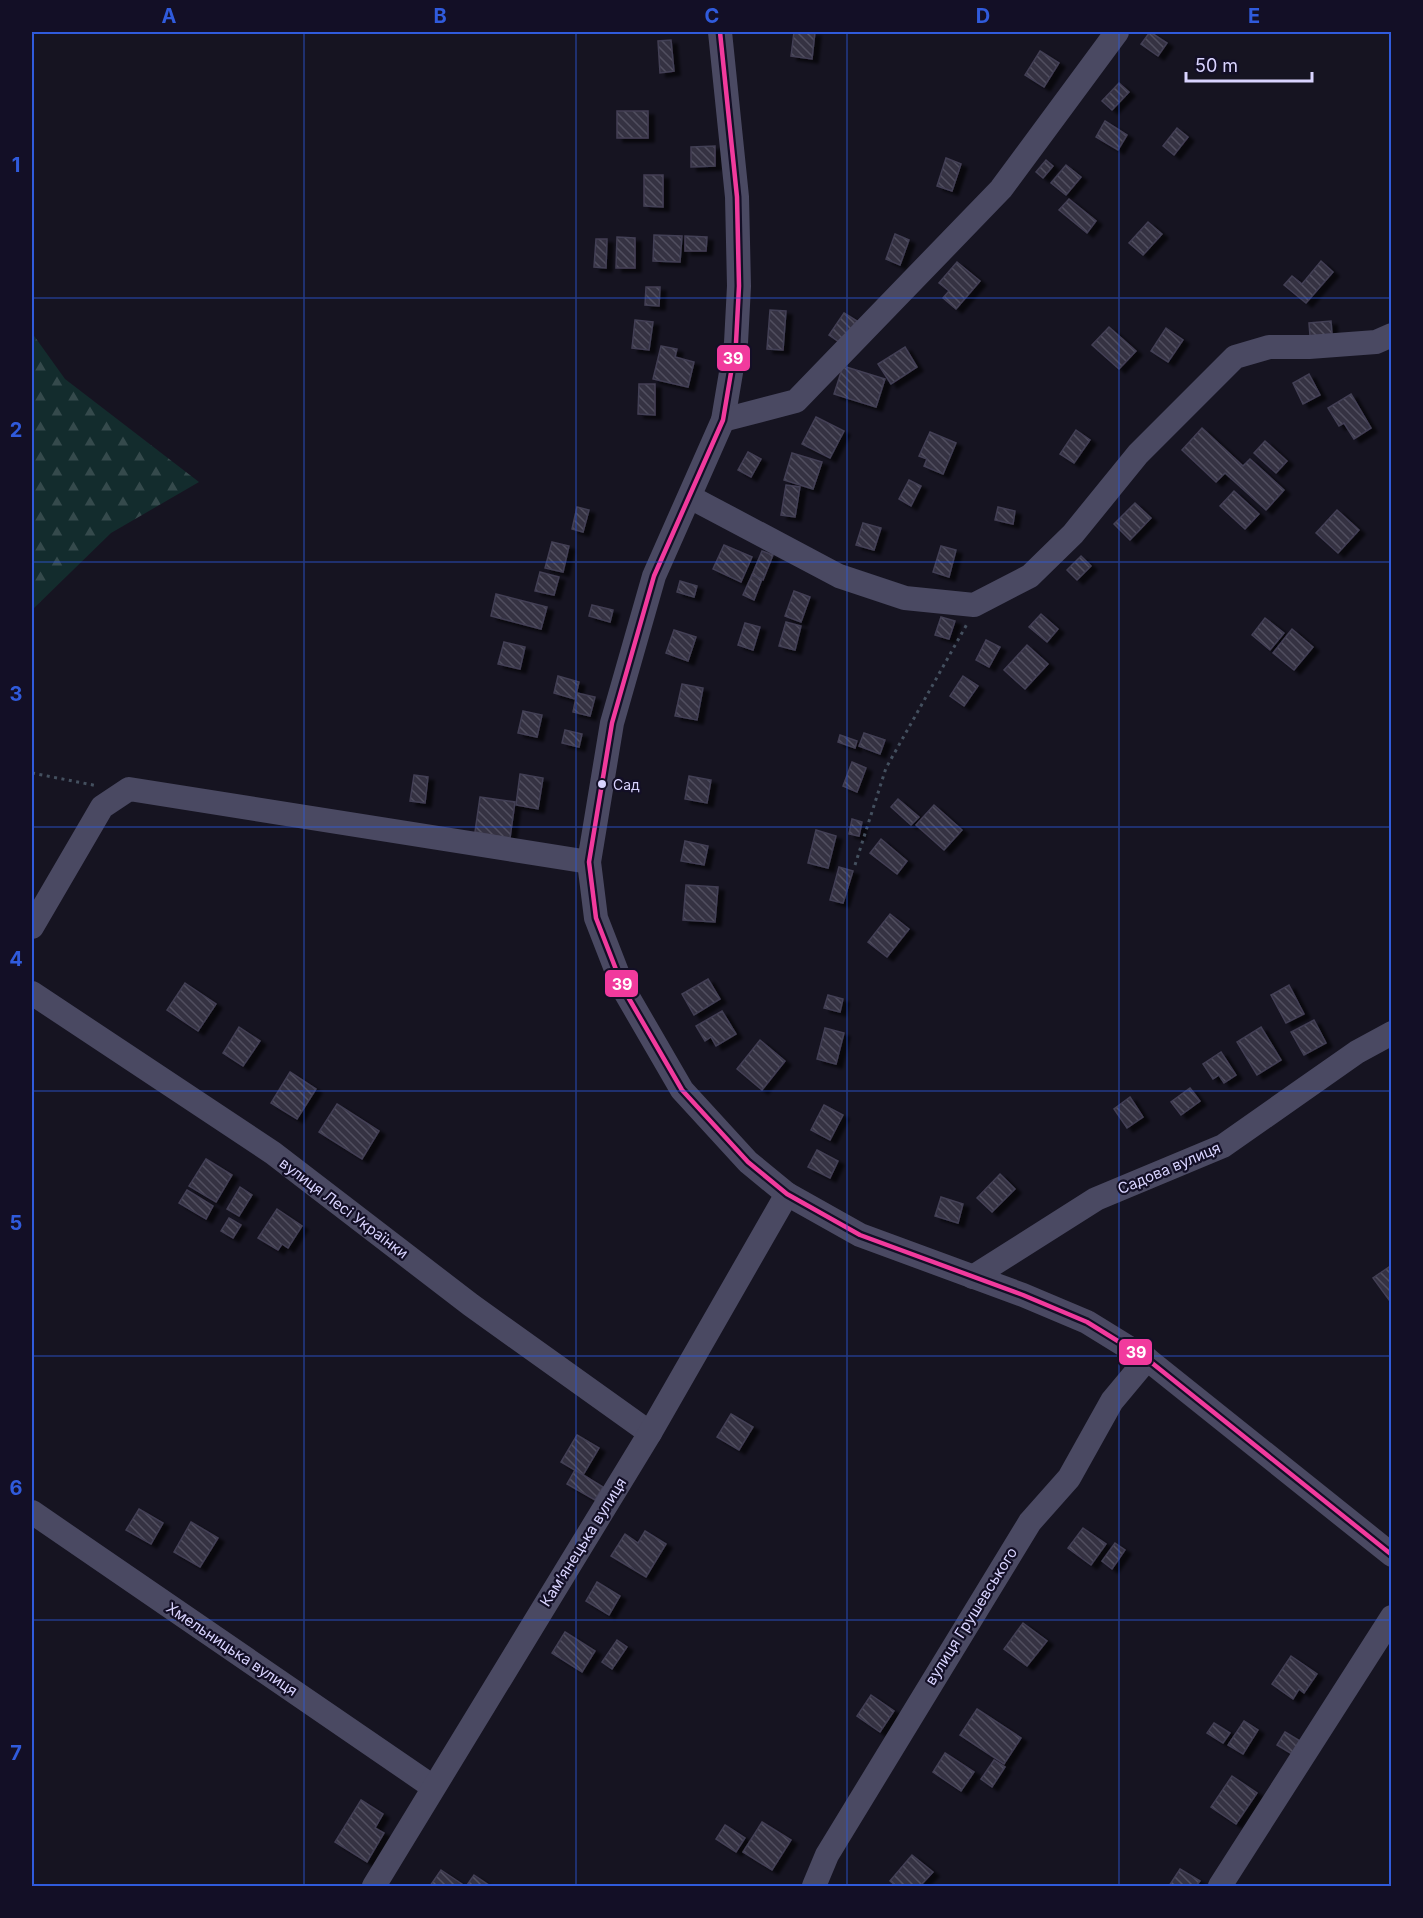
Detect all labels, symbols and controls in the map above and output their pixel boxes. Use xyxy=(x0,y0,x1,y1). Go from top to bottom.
text: A xyxy=(162,4,177,28)
text: B xyxy=(433,4,447,28)
text: C xyxy=(705,4,719,28)
text: D xyxy=(976,4,990,28)
text: E xyxy=(1248,4,1260,28)
scale bar xyxy=(1186,45,1312,83)
text: 50 m xyxy=(1195,55,1238,76)
text: 1 xyxy=(12,153,20,177)
line badge: 39 xyxy=(716,344,751,372)
text: 39 xyxy=(723,348,743,368)
text: 2 xyxy=(10,418,22,442)
text: 3 xyxy=(10,682,22,706)
place label: Сад xyxy=(613,776,640,793)
marker: Сад xyxy=(596,778,608,790)
text: 4 xyxy=(9,947,23,971)
line badge: 39 xyxy=(604,969,639,998)
text: 39 xyxy=(612,974,632,994)
street label: Садова вулиця xyxy=(1115,1138,1223,1198)
street label: вулиця Лесі Українки xyxy=(276,1153,412,1263)
text: 5 xyxy=(10,1211,22,1235)
line badge: 39 xyxy=(1118,1338,1153,1366)
text: 39 xyxy=(1126,1342,1146,1362)
street label: Камʼянецька вулиця xyxy=(536,1474,630,1610)
text: 6 xyxy=(10,1476,23,1500)
street label: вулиця Грушевського xyxy=(921,1544,1021,1688)
street label: Хмельницька вулиця xyxy=(163,1598,301,1700)
text: 7 xyxy=(10,1741,22,1765)

